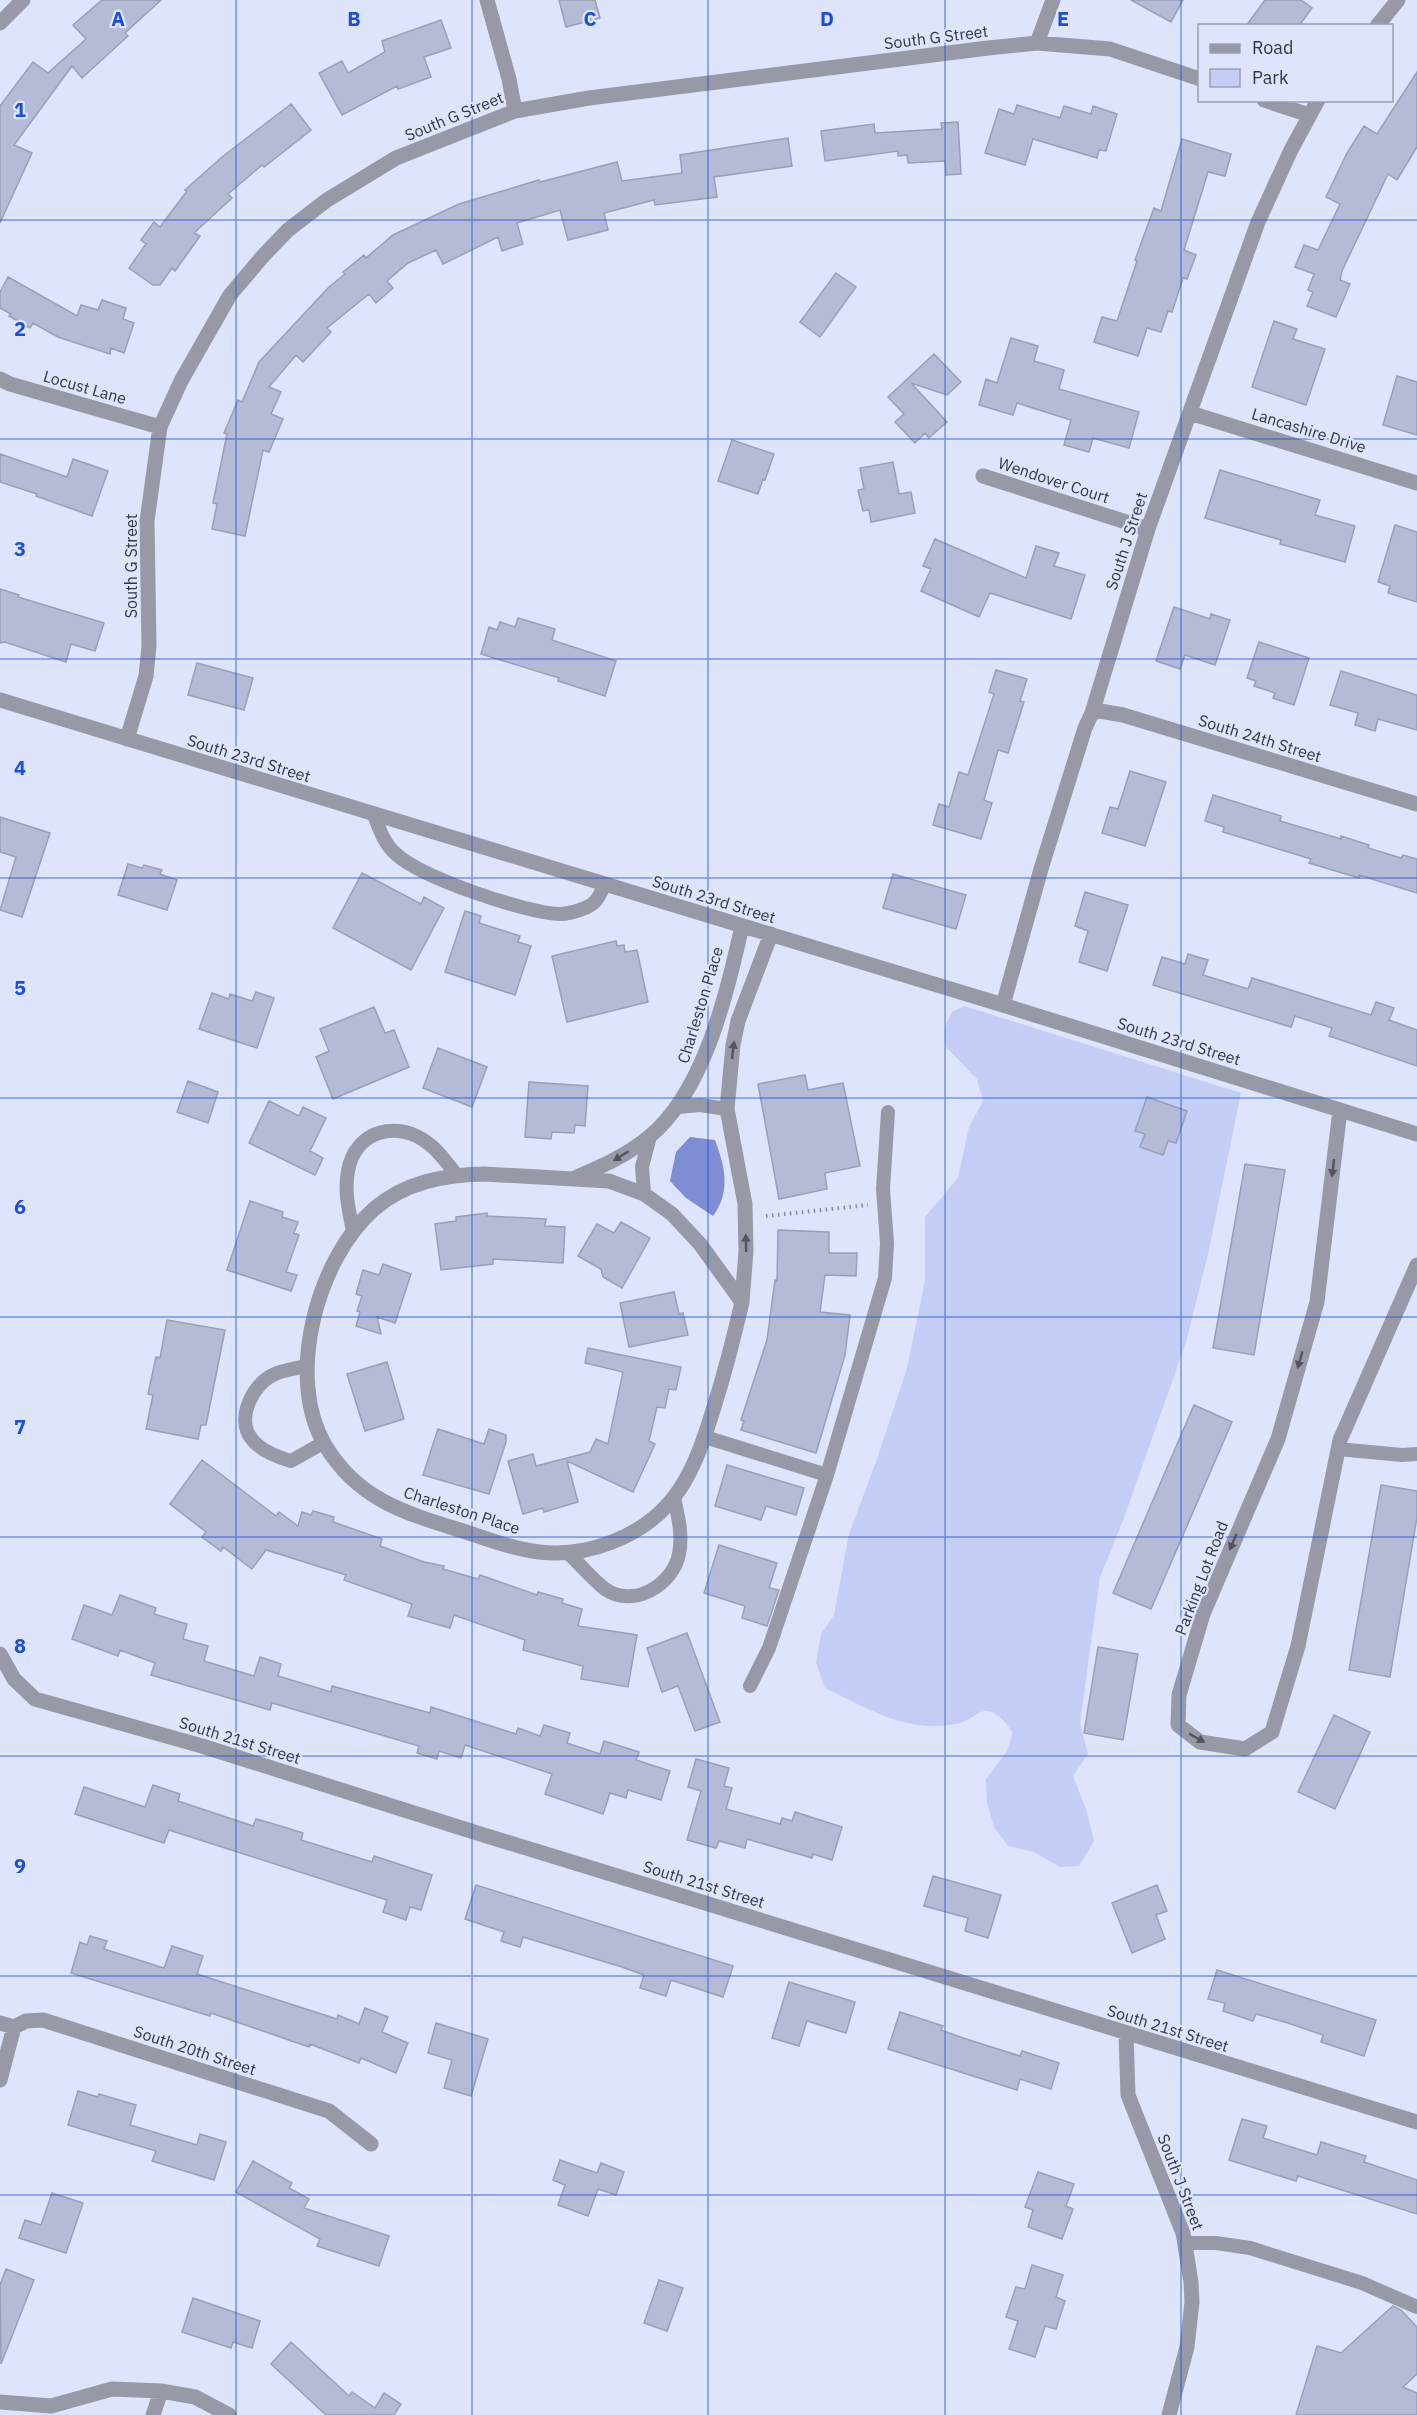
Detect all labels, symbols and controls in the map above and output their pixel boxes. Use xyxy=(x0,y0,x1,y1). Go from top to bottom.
text: A xyxy=(111,5,125,32)
text: B xyxy=(347,5,361,32)
text: C xyxy=(583,5,597,32)
text: D xyxy=(820,5,834,32)
text: E xyxy=(1057,5,1069,32)
street label: South G Street xyxy=(883,21,989,53)
legend xyxy=(1198,24,1393,102)
text: Road xyxy=(1252,36,1293,59)
text: Park xyxy=(1252,66,1289,89)
street label: South G Street xyxy=(402,87,506,145)
text: 1 xyxy=(14,96,26,123)
text: 2 xyxy=(14,315,26,342)
street label: Locust Lane xyxy=(41,366,129,408)
street label: Lancashire Drive xyxy=(1249,403,1369,457)
street label: Wendover Court xyxy=(996,453,1112,507)
street label: South J Street xyxy=(1101,490,1151,592)
street label: South G Street xyxy=(121,514,141,618)
text: 3 xyxy=(14,535,26,562)
street label: South 24th Street xyxy=(1196,710,1324,766)
street label: South 23rd Street xyxy=(185,730,313,786)
text: 4 xyxy=(14,754,26,781)
street label: South 23rd Street xyxy=(650,871,778,927)
street label: Charleston Place xyxy=(673,944,727,1066)
text: 5 xyxy=(14,974,26,1001)
street label: South 23rd Street xyxy=(1115,1013,1243,1069)
one-way arrow xyxy=(728,1041,737,1060)
one-way arrow xyxy=(613,1150,630,1161)
one-way arrow xyxy=(1328,1158,1338,1177)
text: 6 xyxy=(14,1193,26,1220)
one-way arrow xyxy=(741,1234,751,1253)
one-way arrow xyxy=(1295,1351,1304,1369)
text: 7 xyxy=(14,1413,26,1440)
street label: Charleston Place xyxy=(401,1482,523,1538)
street label: Parking Lot Road xyxy=(1170,1518,1232,1638)
one-way arrow xyxy=(1229,1534,1238,1551)
text: 8 xyxy=(14,1632,26,1659)
street label: South 21st Street xyxy=(177,1712,303,1768)
one-way arrow xyxy=(1189,1733,1206,1743)
text: 9 xyxy=(14,1852,26,1879)
street label: South 21st Street xyxy=(641,1856,767,1912)
street label: South 21st Street xyxy=(1105,2000,1231,2056)
street label: South 20th Street xyxy=(131,2021,259,2079)
street label: South J Street xyxy=(1153,2131,1209,2233)

